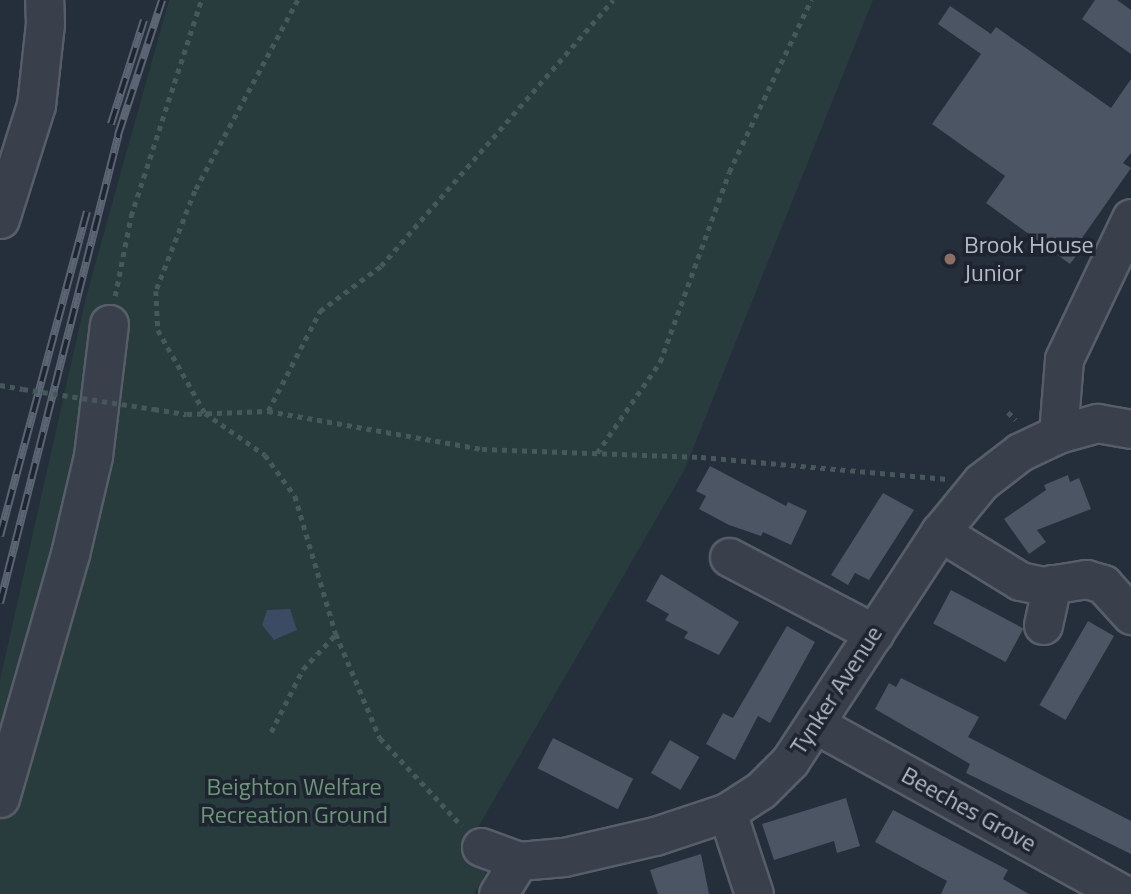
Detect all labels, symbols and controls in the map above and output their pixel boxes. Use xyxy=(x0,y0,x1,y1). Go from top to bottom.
place label: Brook House Junior xyxy=(964,231,1094,287)
marker: Brook House Junior xyxy=(942,251,958,267)
street label: Tynker Avenue xyxy=(784,620,888,760)
street label: Beeches Grove xyxy=(897,760,1041,858)
park label: Beighton Welfare Recreation Ground xyxy=(200,773,388,829)

